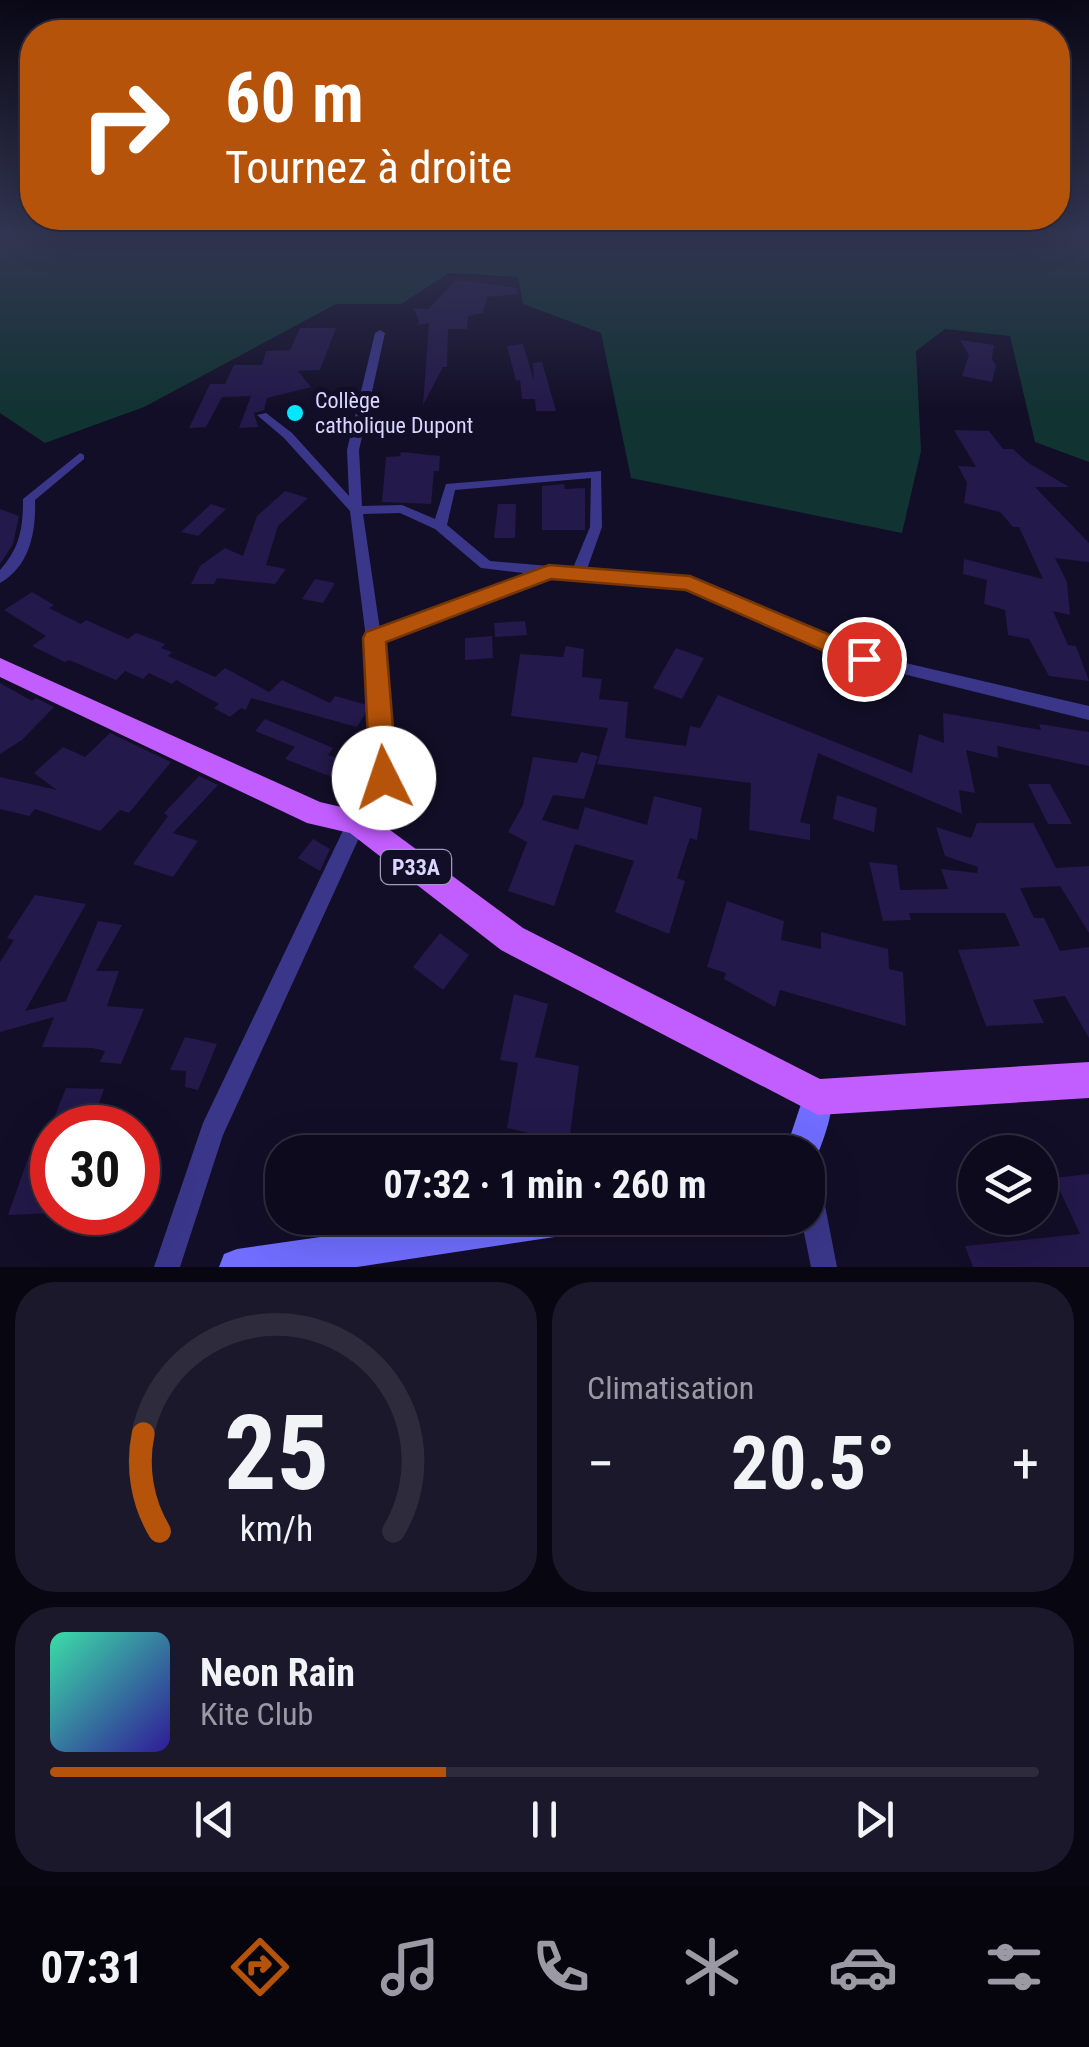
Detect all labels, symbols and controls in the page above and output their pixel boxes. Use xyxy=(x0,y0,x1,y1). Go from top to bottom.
text: 60 m xyxy=(225,57,364,139)
icon: right xyxy=(60,60,190,190)
text: Tournez à droite xyxy=(225,141,512,194)
place label: Collège catholique Dupont xyxy=(315,388,473,438)
marker: Collège catholique Dupont xyxy=(284,402,306,424)
pin xyxy=(822,617,907,702)
icon: arrive xyxy=(837,632,892,687)
position arrow xyxy=(332,726,436,830)
road number: P33A xyxy=(381,850,451,884)
speed limit sign: 30 xyxy=(30,1105,160,1235)
map controls xyxy=(958,1135,1058,1235)
button: layers xyxy=(958,1135,1058,1235)
text: 07:32 · 1 min · 260 m xyxy=(384,1163,706,1207)
text: Climatisation xyxy=(587,1369,754,1407)
text: 25 xyxy=(223,1393,329,1514)
text: 20.5° xyxy=(731,1419,895,1507)
text: − xyxy=(587,1432,615,1496)
text: + xyxy=(1012,1432,1039,1496)
text: km/h xyxy=(239,1508,313,1550)
text: Neon Rain xyxy=(200,1651,355,1695)
text: Kite Club xyxy=(200,1695,313,1733)
icon: previous xyxy=(187,1792,242,1847)
icon: pause xyxy=(517,1792,572,1847)
icon: next xyxy=(847,1792,902,1847)
icon: directions xyxy=(225,1932,295,2002)
icon: music xyxy=(375,1932,445,2002)
icon: phone xyxy=(526,1932,596,2002)
icon: climate xyxy=(677,1932,747,2002)
icon: car xyxy=(828,1932,898,2002)
icon: filters xyxy=(979,1932,1049,2002)
text: 07:31 xyxy=(40,1941,144,1994)

